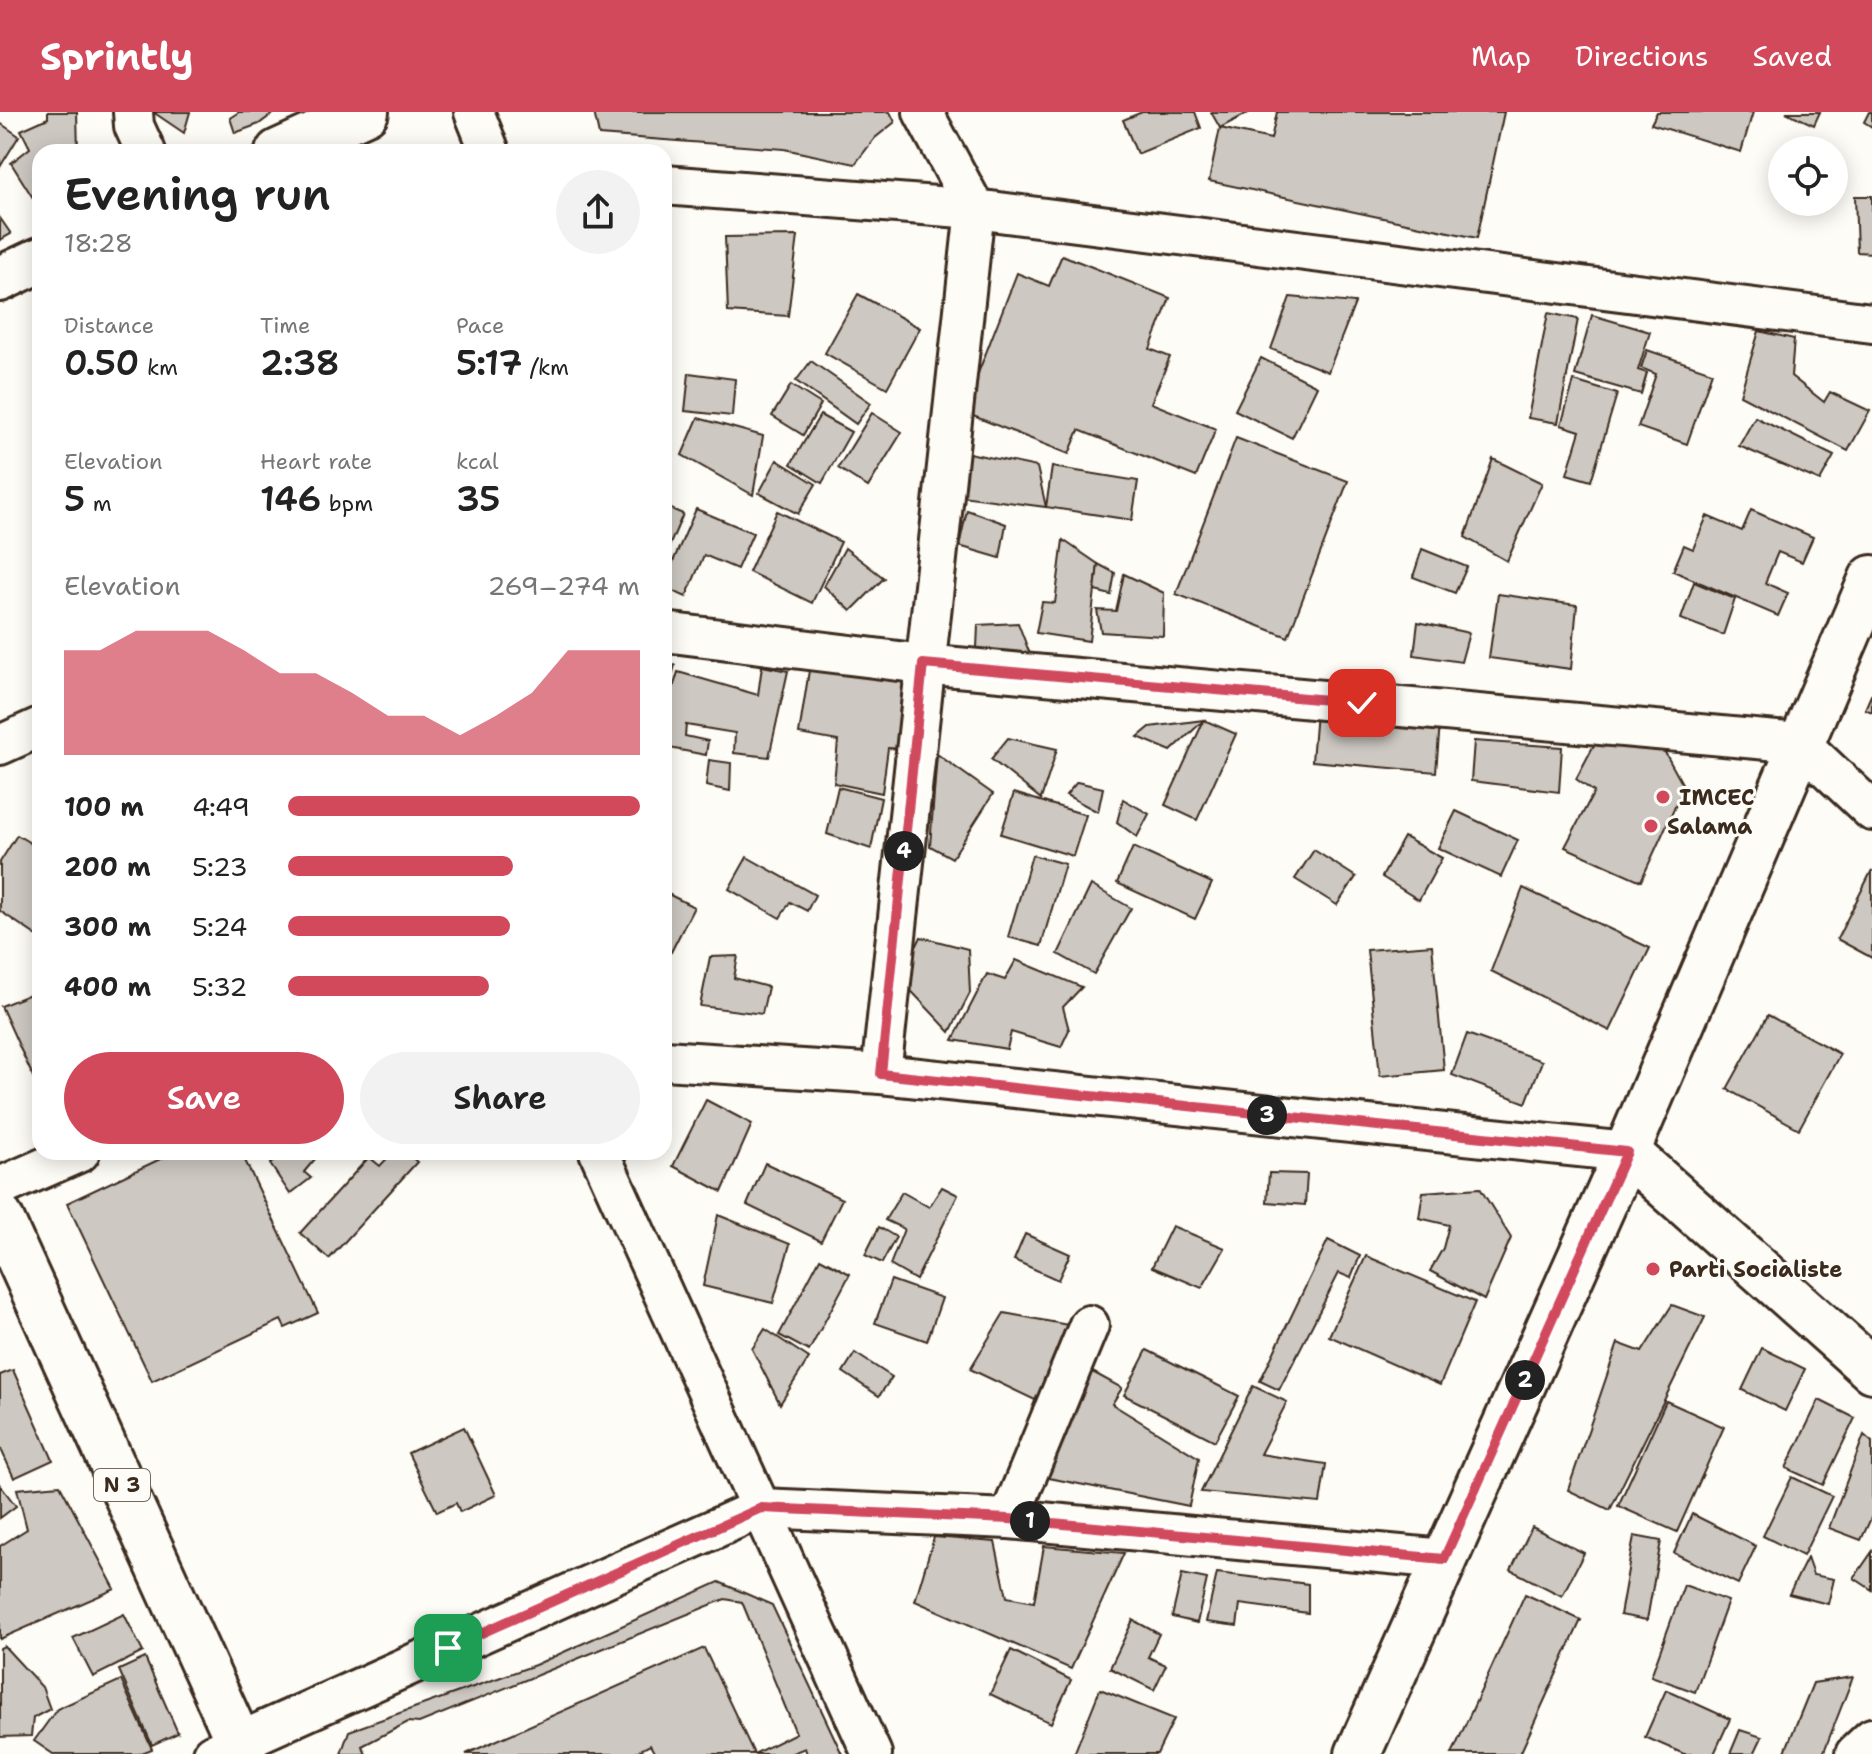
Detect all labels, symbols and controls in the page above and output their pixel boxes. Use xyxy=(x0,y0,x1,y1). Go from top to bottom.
text: Sprintly xyxy=(40,31,194,82)
text: Map xyxy=(1471,37,1531,75)
text: Directions xyxy=(1575,37,1709,75)
text: Saved xyxy=(1753,37,1832,75)
map controls xyxy=(1768,136,1848,216)
button: locate xyxy=(1768,136,1848,216)
text: Evening run xyxy=(64,165,331,224)
button: share xyxy=(556,170,640,254)
text: 18:28 xyxy=(64,225,133,260)
text: Distance xyxy=(64,311,154,340)
text: Time xyxy=(260,311,310,340)
text: Pace xyxy=(456,311,504,340)
text: 0.50 xyxy=(64,340,139,386)
text: 2:38 xyxy=(260,340,340,386)
text: 5:17 xyxy=(456,340,522,386)
text: km xyxy=(139,353,178,382)
text: /km xyxy=(522,353,569,382)
text: Elevation xyxy=(64,447,162,476)
text: Heart rate xyxy=(260,447,372,476)
text: kcal xyxy=(456,447,499,476)
text: 5 xyxy=(64,476,85,522)
text: 146 xyxy=(260,476,321,522)
text: 35 xyxy=(456,476,500,522)
text: m xyxy=(85,489,112,518)
text: bpm xyxy=(321,489,373,518)
text: Elevation xyxy=(64,568,180,603)
text: 269–274 m xyxy=(487,568,640,603)
pin xyxy=(1328,669,1396,737)
icon: check xyxy=(1340,681,1384,725)
place label: IMCEC xyxy=(1679,783,1755,812)
marker: IMCEC xyxy=(1654,788,1672,806)
text: 100 m xyxy=(64,789,144,824)
text: 4:49 xyxy=(192,789,250,824)
place label: Salama xyxy=(1667,812,1752,841)
marker: Salama xyxy=(1642,817,1660,835)
pin: 4 xyxy=(884,831,924,871)
text: 4 xyxy=(896,836,912,865)
text: 200 m xyxy=(64,849,151,884)
text: 5:23 xyxy=(192,849,248,884)
text: 300 m xyxy=(64,909,151,944)
text: 5:24 xyxy=(192,909,247,944)
text: 400 m xyxy=(64,969,151,1004)
text: 5:32 xyxy=(192,969,247,1004)
button: Save xyxy=(64,1052,344,1144)
button: Share xyxy=(360,1052,640,1144)
pin: 3 xyxy=(1247,1095,1287,1135)
text: 3 xyxy=(1259,1100,1275,1129)
place label: Parti Socialiste xyxy=(1669,1255,1842,1284)
marker: Parti Socialiste xyxy=(1644,1260,1662,1278)
pin: 2 xyxy=(1505,1360,1545,1400)
text: 2 xyxy=(1517,1365,1533,1394)
road number: N 3 xyxy=(94,1469,150,1501)
pin: 1 xyxy=(1010,1501,1050,1541)
text: 1 xyxy=(1025,1506,1035,1535)
pin xyxy=(414,1614,482,1682)
icon: arrive xyxy=(426,1626,470,1670)

